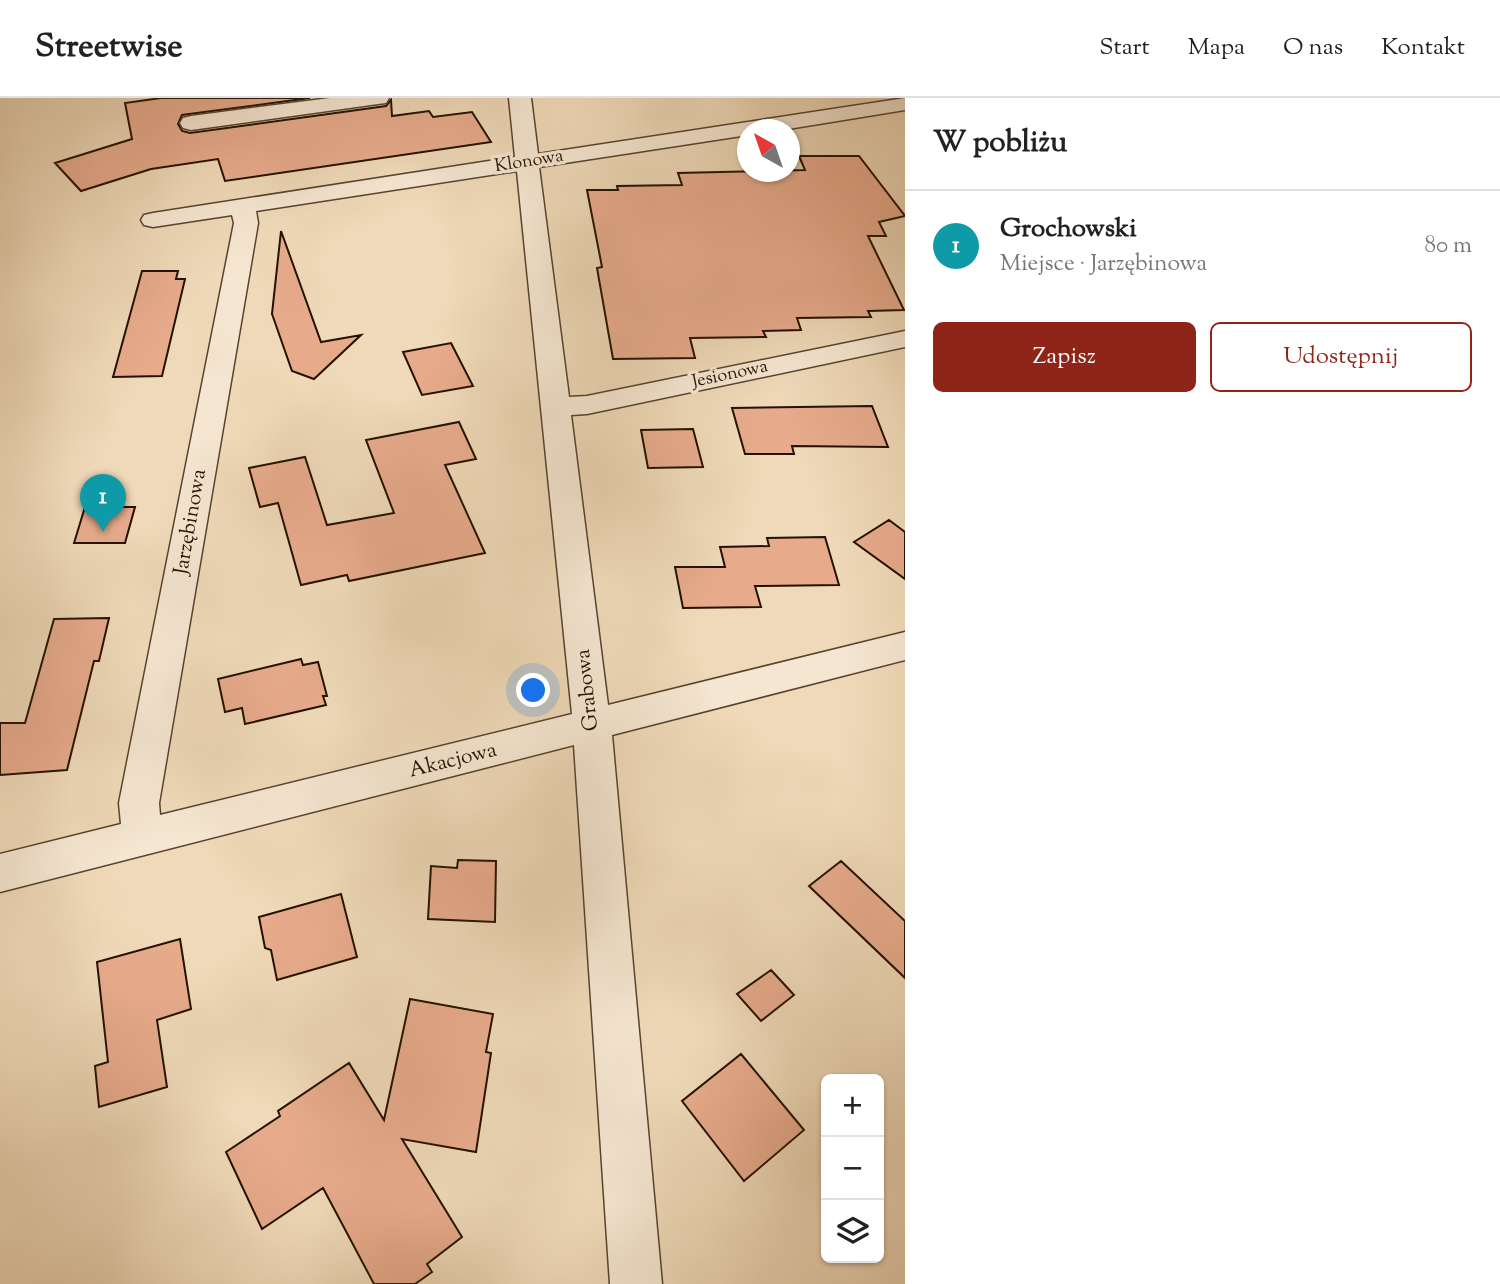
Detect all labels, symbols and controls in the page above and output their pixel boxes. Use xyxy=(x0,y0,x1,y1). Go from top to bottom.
text: Streetwise xyxy=(35,24,183,72)
text: Start xyxy=(1099,31,1150,65)
text: Mapa xyxy=(1188,31,1245,65)
text: O nas xyxy=(1283,31,1343,65)
text: Kontakt xyxy=(1381,31,1465,65)
north arrow xyxy=(737,119,800,182)
text: W pobliżu xyxy=(933,122,1067,165)
street label: Klonowa xyxy=(493,144,565,180)
text: Grochowski xyxy=(1000,211,1137,248)
text: 1 xyxy=(952,230,960,263)
text: 80 m xyxy=(1424,230,1472,263)
text: Miejsce · Jarzębinowa xyxy=(1000,248,1207,281)
button: Zapisz xyxy=(933,322,1196,392)
button: Udostępnij xyxy=(1210,322,1472,392)
street label: Jesionowa xyxy=(689,354,770,396)
street label: Jarzębinowa xyxy=(167,467,215,578)
pin: 1 xyxy=(80,474,126,532)
street label: Grabowa xyxy=(569,647,607,732)
your location xyxy=(516,673,550,707)
street label: Akacjowa xyxy=(406,736,500,786)
map controls xyxy=(821,1074,884,1263)
button: + xyxy=(821,1074,884,1137)
button: − xyxy=(821,1137,884,1200)
button: layers xyxy=(821,1200,884,1263)

